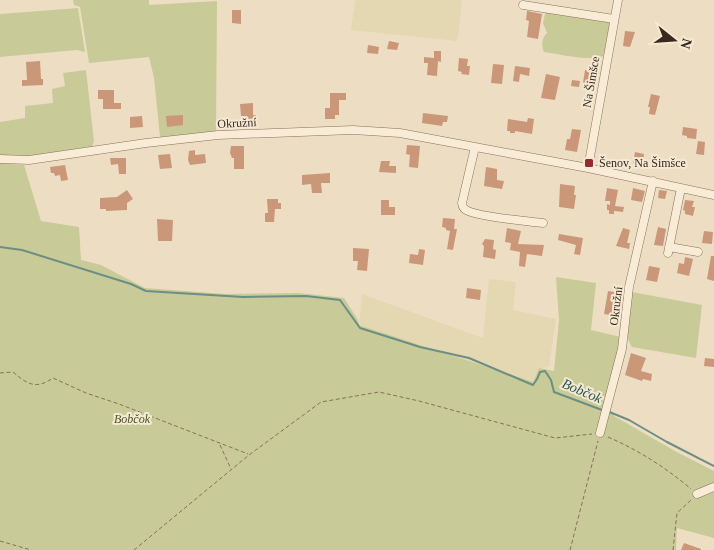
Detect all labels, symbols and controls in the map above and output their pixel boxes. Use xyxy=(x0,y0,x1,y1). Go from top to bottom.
north arrow xyxy=(649,15,699,65)
text: N xyxy=(677,37,695,51)
street label: Na Šimšce xyxy=(580,55,602,109)
street label: Okružní xyxy=(217,115,258,131)
place label: Šenov, Na Šimšce xyxy=(599,156,686,170)
marker: Šenov, Na Šimšce xyxy=(583,157,595,169)
street label: Okružní xyxy=(607,285,625,326)
water label: Bobčok xyxy=(560,376,605,406)
park label: Bobčok xyxy=(114,412,151,426)

